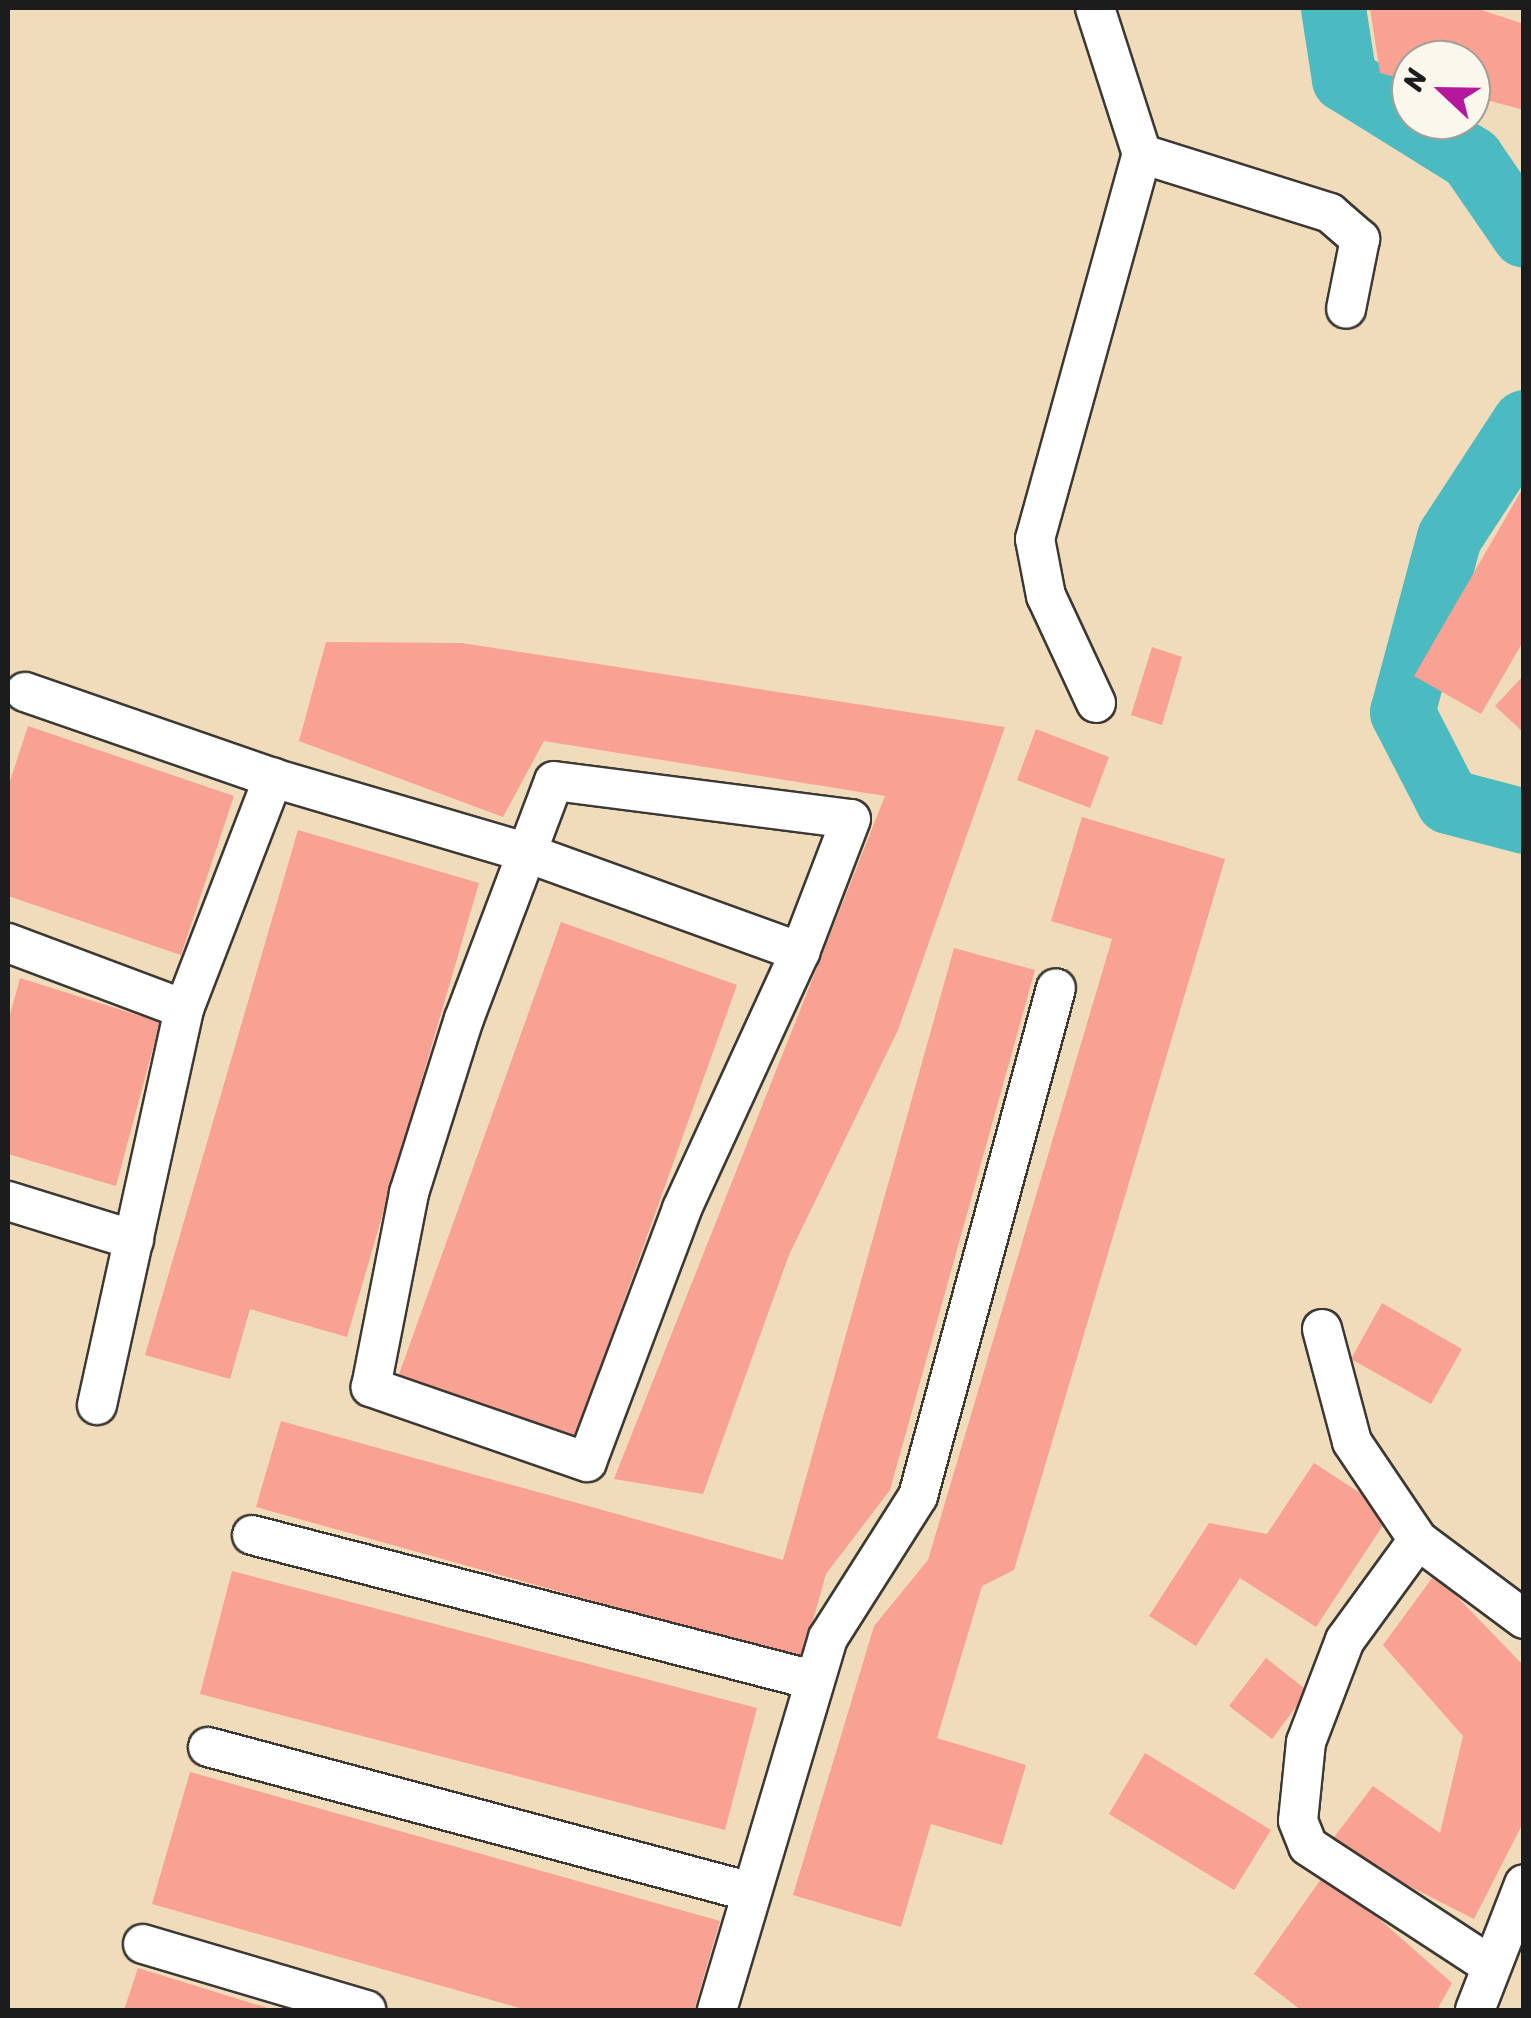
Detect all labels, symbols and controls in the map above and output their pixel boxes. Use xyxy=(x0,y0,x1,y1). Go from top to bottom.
north arrow xyxy=(1391,40,1491,140)
text: N xyxy=(1388,61,1441,97)

